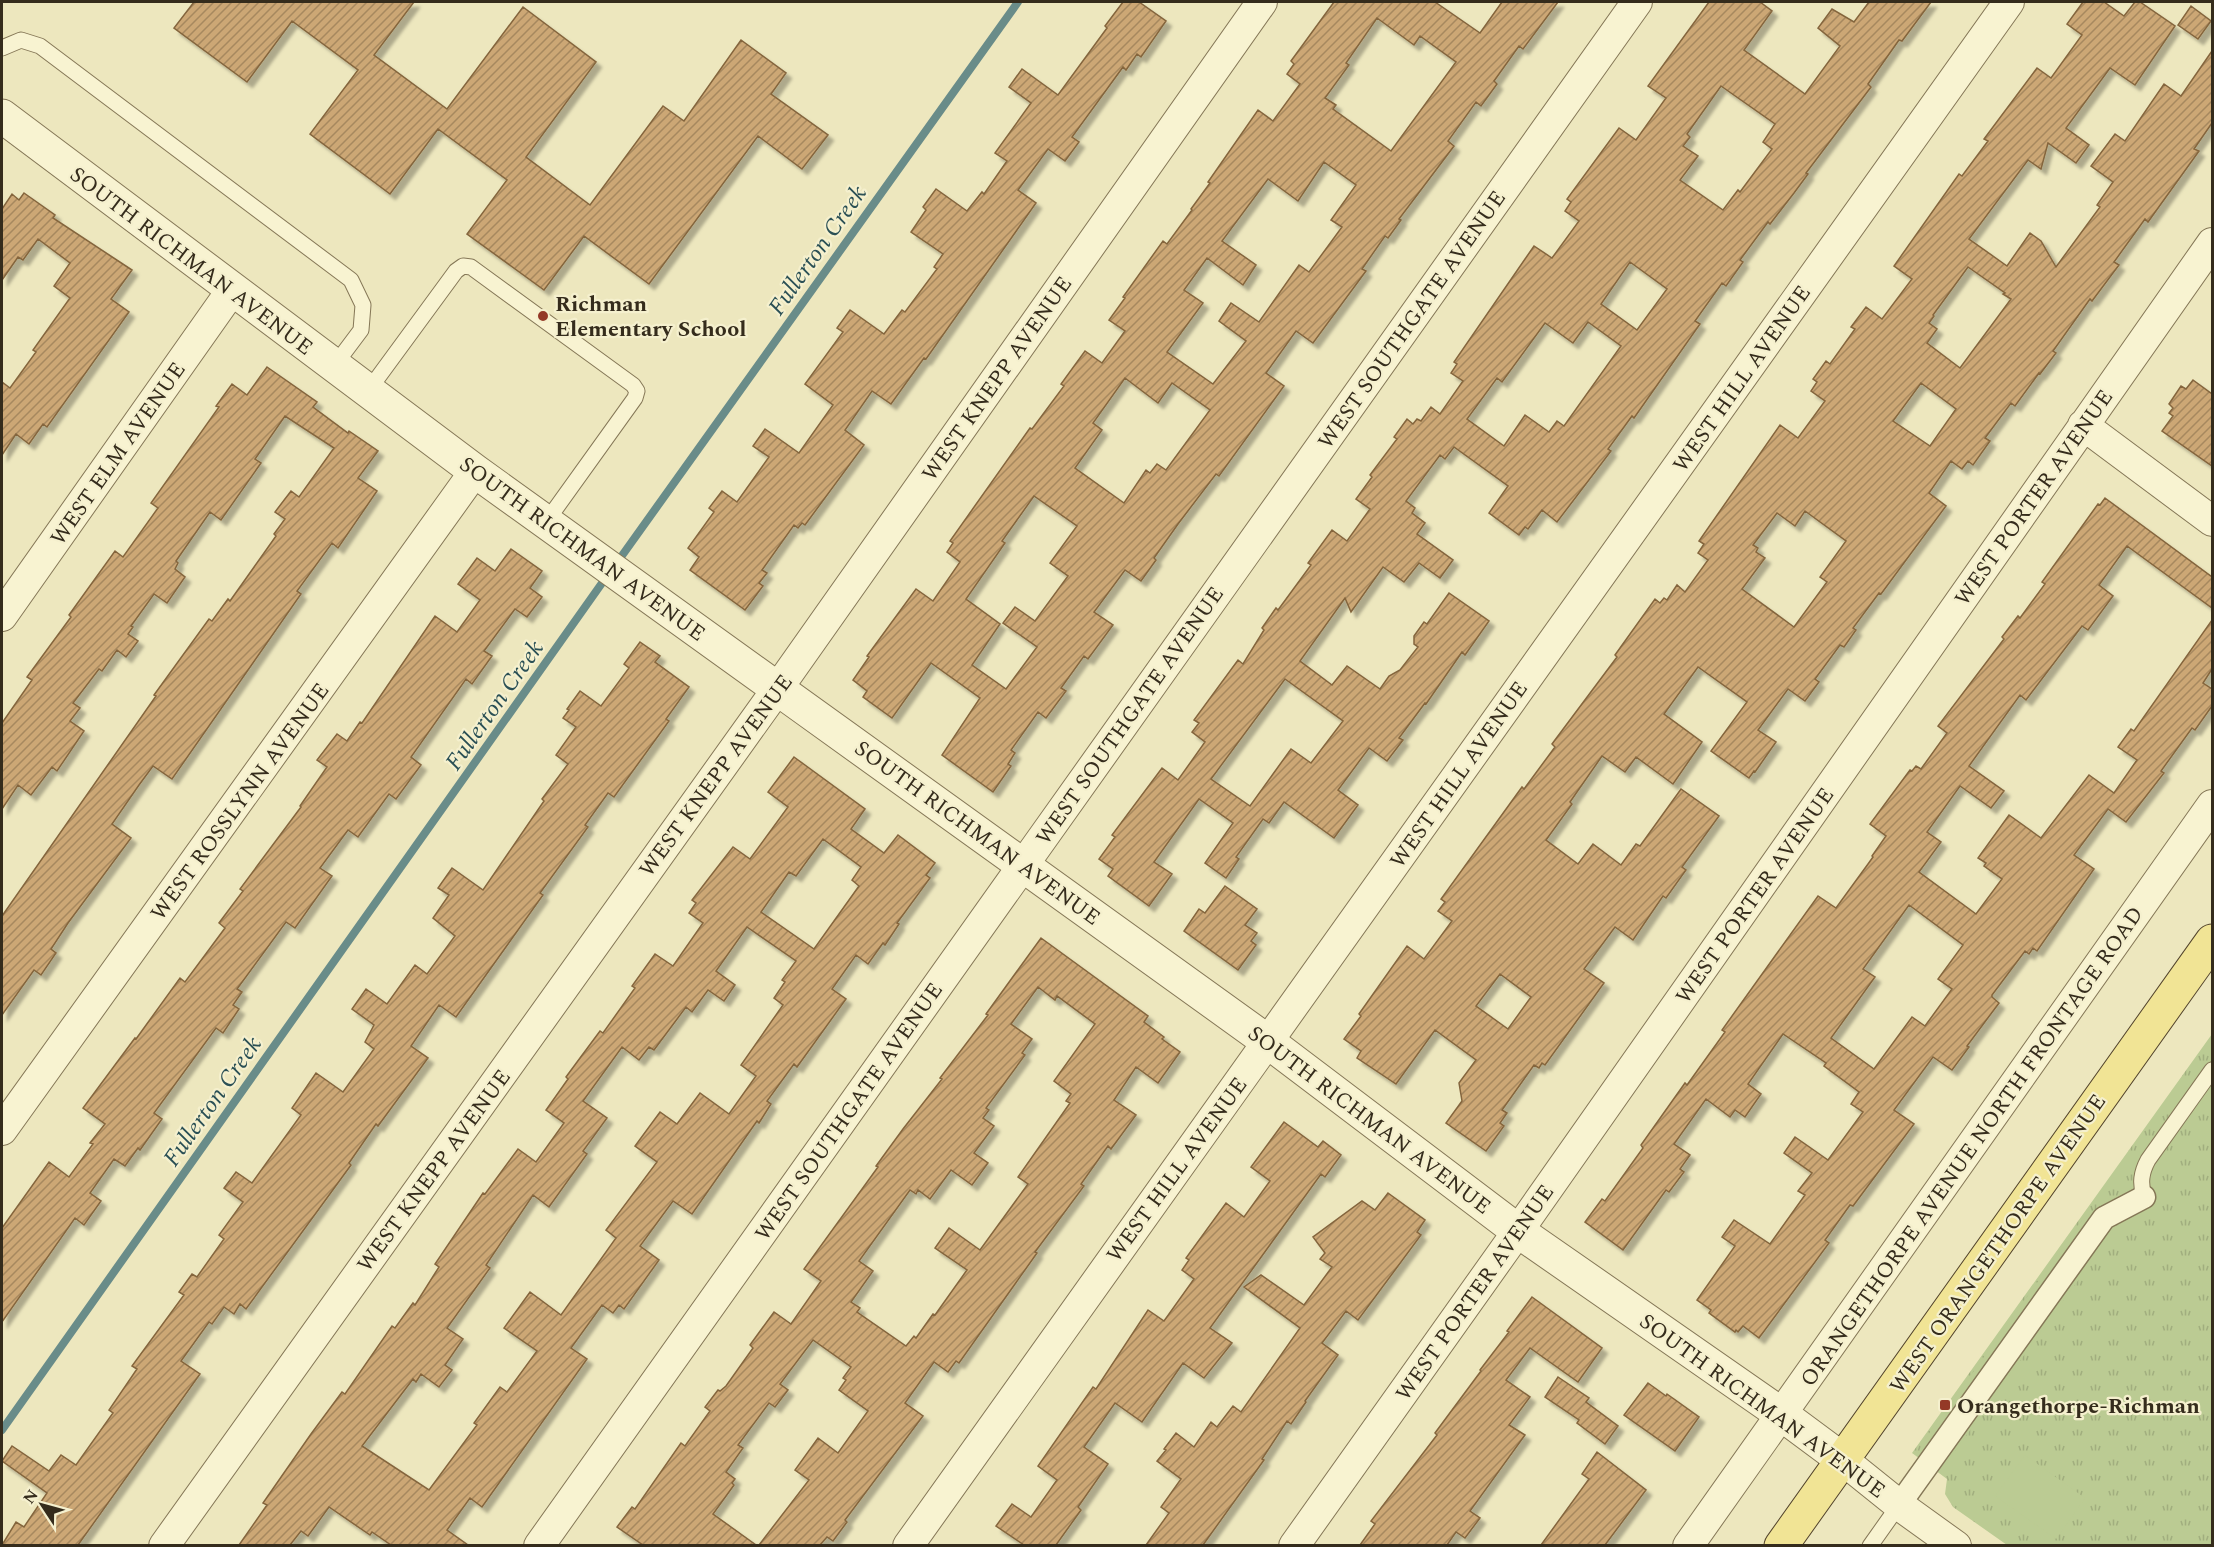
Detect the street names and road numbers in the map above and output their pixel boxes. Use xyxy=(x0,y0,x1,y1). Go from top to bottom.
street label: SOUTH RICHMAN AVENUE xyxy=(62,159,320,364)
street label: WEST SOUTHGATE AVENUE xyxy=(1310,184,1514,456)
street label: WEST KNEPP AVENUE xyxy=(914,270,1081,488)
street label: WEST HILL AVENUE xyxy=(1665,278,1819,479)
street label: WEST ELM AVENUE xyxy=(42,355,194,552)
street label: WEST PORTER AVENUE xyxy=(1947,383,2122,613)
street label: SOUTH RICHMAN AVENUE xyxy=(452,448,712,650)
street label: WEST SOUTHGATE AVENUE xyxy=(1028,580,1232,852)
street label: WEST KNEPP AVENUE xyxy=(631,668,801,884)
street label: WEST HILL AVENUE xyxy=(1382,674,1536,875)
street label: WEST ROSSLYNN AVENUE xyxy=(143,676,338,928)
street label: SOUTH RICHMAN AVENUE xyxy=(847,732,1107,934)
street label: WEST PORTER AVENUE xyxy=(1668,781,1843,1011)
street label: ORANGETHORPE AVENUE NORTH FRONTAGE ROAD xyxy=(1792,900,2152,1394)
street label: WEST SOUTHGATE AVENUE xyxy=(747,976,951,1248)
street label: SOUTH RICHMAN AVENUE xyxy=(1240,1018,1498,1223)
street label: WEST KNEPP AVENUE xyxy=(349,1063,519,1279)
street label: WEST HILL AVENUE xyxy=(1099,1070,1256,1269)
street label: WEST ORANGETHORPE AVENUE xyxy=(1882,1087,2115,1400)
street label: WEST PORTER AVENUE xyxy=(1388,1178,1563,1408)
street label: SOUTH RICHMAN AVENUE xyxy=(1632,1305,1892,1507)

